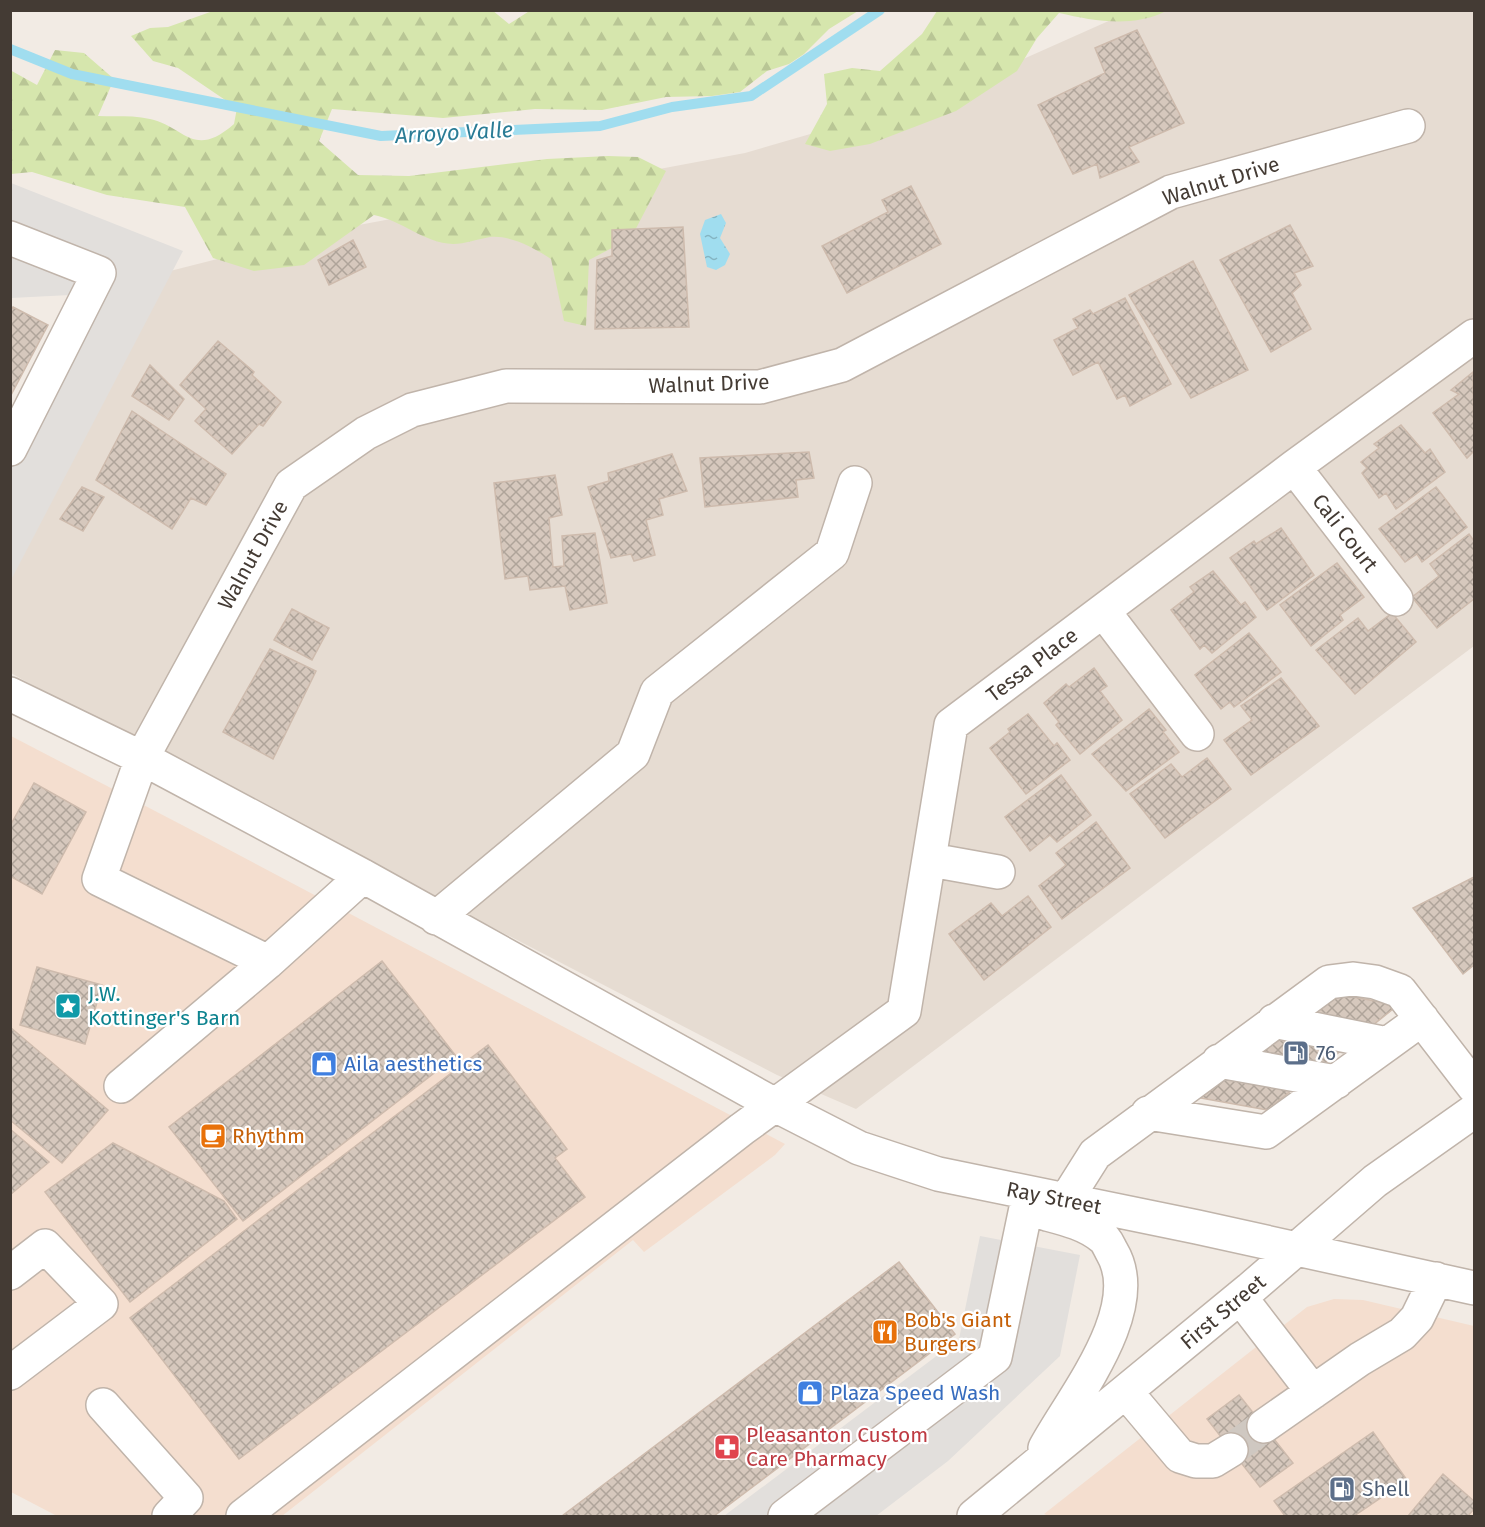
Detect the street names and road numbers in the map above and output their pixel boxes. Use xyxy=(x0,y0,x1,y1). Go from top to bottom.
street label: Walnut Drive xyxy=(1159,151,1283,211)
street label: Walnut Drive xyxy=(648,369,770,399)
street label: Cali Court xyxy=(1306,489,1384,578)
street label: Walnut Drive xyxy=(212,496,294,614)
street label: Tessa Place xyxy=(981,622,1083,708)
street label: Ray Street xyxy=(1004,1176,1104,1220)
street label: First Street xyxy=(1175,1269,1271,1355)

